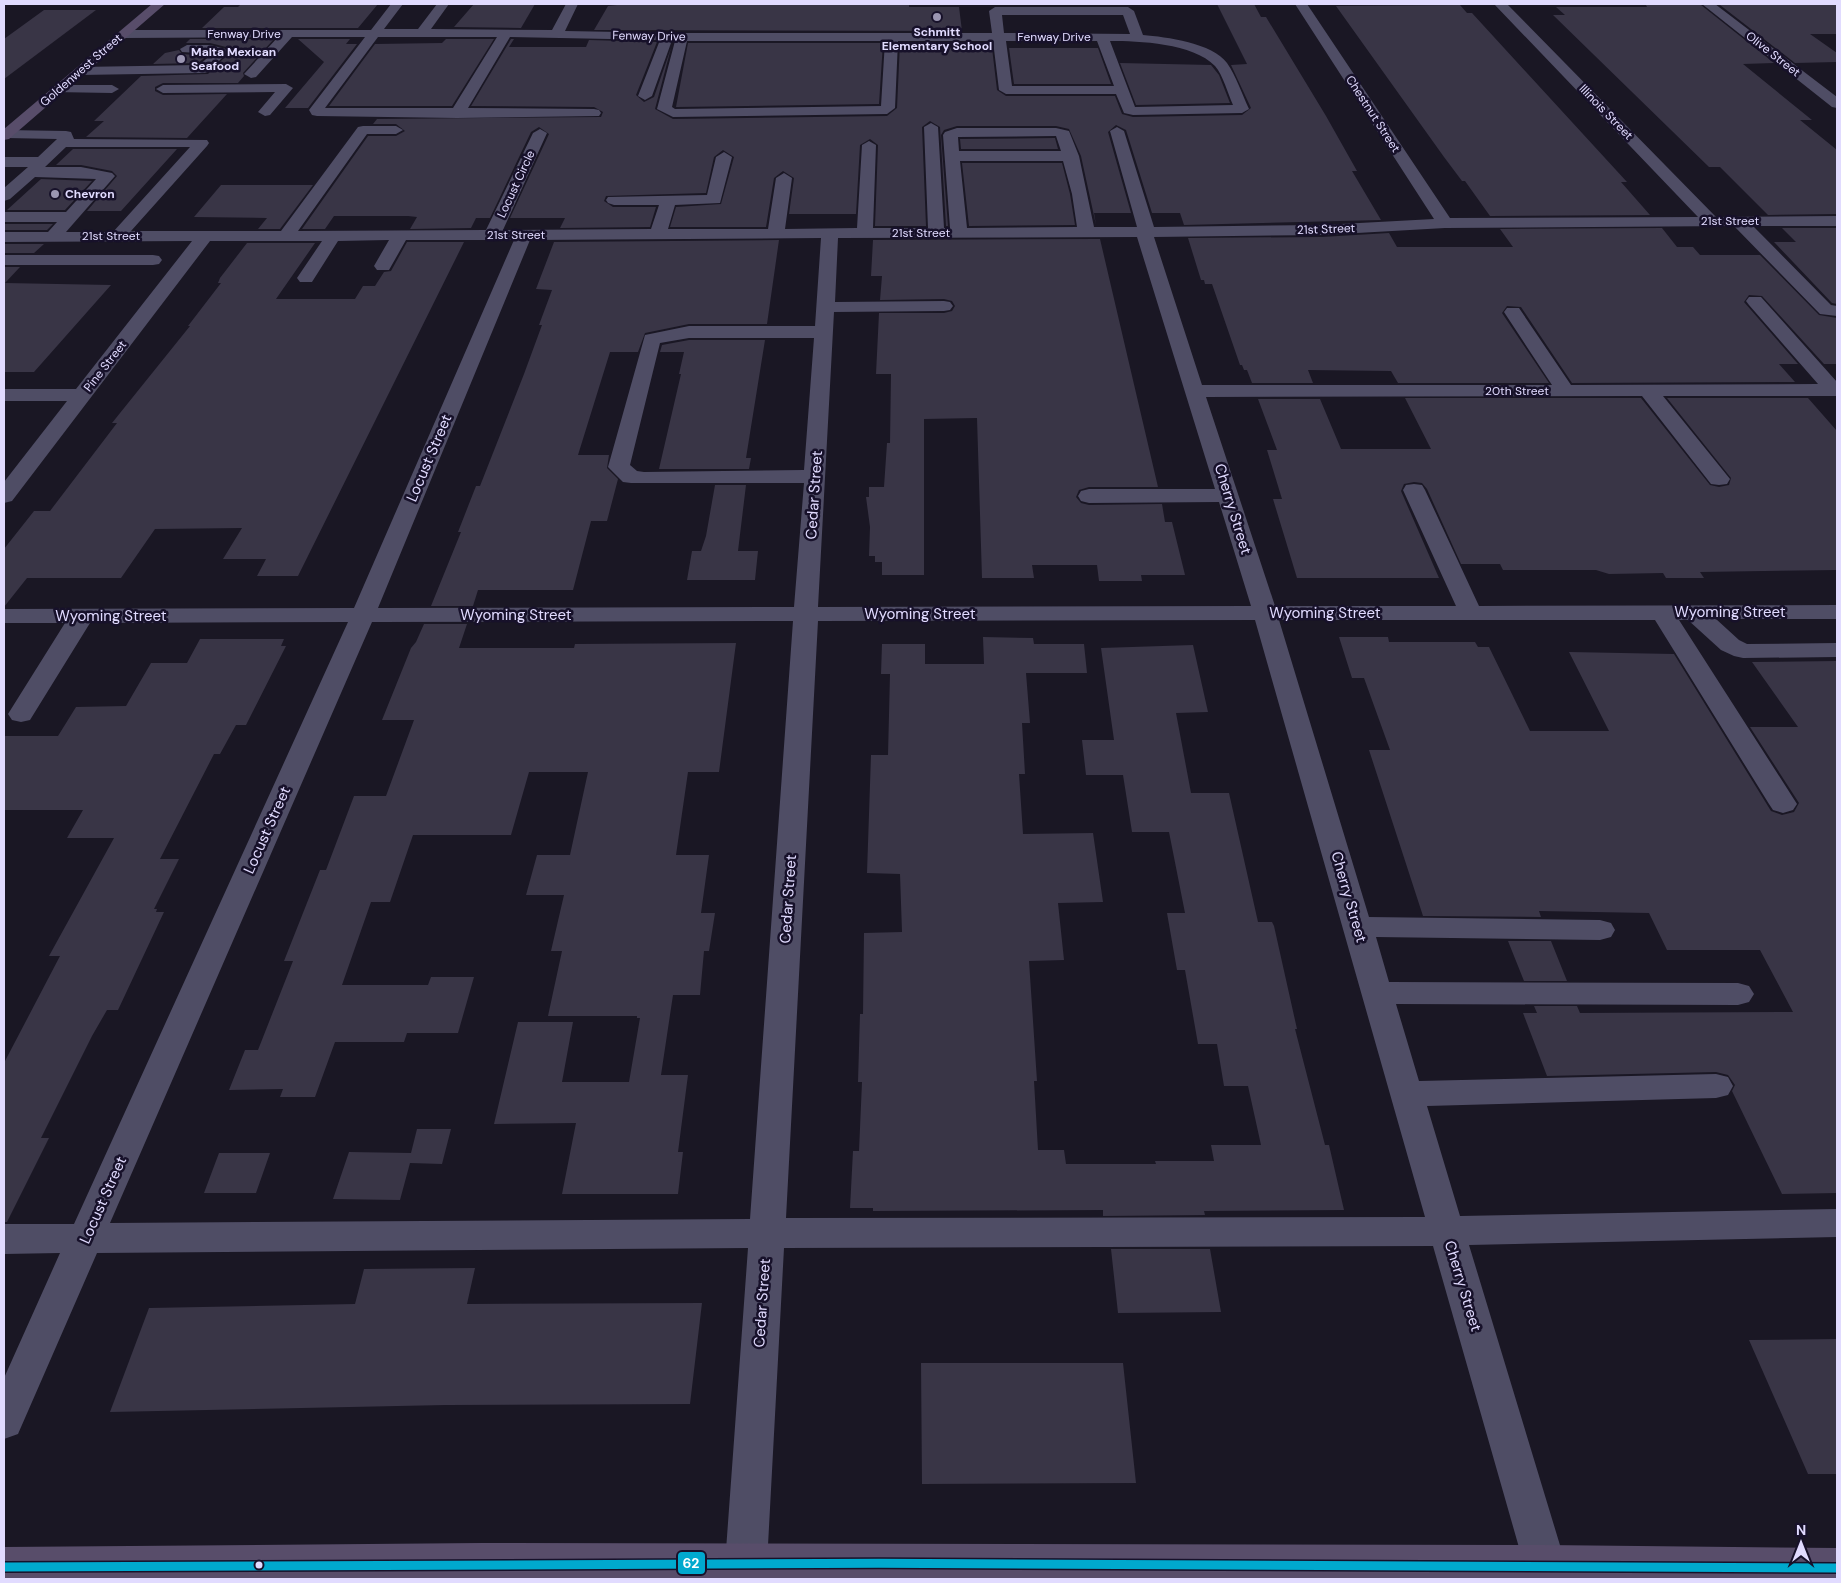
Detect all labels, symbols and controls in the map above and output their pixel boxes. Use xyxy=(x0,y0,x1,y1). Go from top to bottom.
marker: Schmitt Elementary School xyxy=(931,11,943,23)
place label: Schmitt Elementary School xyxy=(882,24,992,54)
street label: Fenway Drive xyxy=(207,26,281,42)
street label: Fenway Drive xyxy=(612,27,686,45)
street label: Olive Street xyxy=(1743,28,1804,80)
street label: Fenway Drive xyxy=(1017,29,1091,45)
street label: Goldenwest Street xyxy=(37,30,126,110)
place label: Malta Mexican Seafood xyxy=(191,44,276,74)
marker: Malta Mexican Seafood xyxy=(175,53,187,65)
street label: Chestnut Street xyxy=(1342,73,1404,156)
street label: Illinois Street xyxy=(1576,81,1637,143)
street label: Locust Circle xyxy=(493,148,539,220)
place label: Chevron xyxy=(65,186,115,202)
marker: Chevron xyxy=(49,188,61,200)
street label: 21st Street xyxy=(1701,213,1759,229)
street label: 21st Street xyxy=(1297,220,1356,238)
street label: 21st Street xyxy=(892,225,950,241)
street label: 21st Street xyxy=(487,227,545,243)
street label: 21st Street xyxy=(82,228,140,244)
street label: Pine Street xyxy=(80,337,130,395)
street label: 20th Street xyxy=(1485,383,1549,399)
street label: Locust Street xyxy=(402,411,456,505)
street label: Cedar Street xyxy=(801,450,827,540)
street label: Cherry Street xyxy=(1210,461,1256,557)
street label: Wyoming Street xyxy=(1674,602,1786,622)
street label: Wyoming Street xyxy=(1269,603,1381,623)
street label: Wyoming Street xyxy=(864,604,976,624)
street label: Wyoming Street xyxy=(460,605,572,625)
street label: Wyoming Street xyxy=(55,606,167,626)
street label: Locust Street xyxy=(239,783,295,877)
street label: Cherry Street xyxy=(1326,849,1372,945)
street label: Cedar Street xyxy=(775,854,801,944)
street label: Locust Street xyxy=(75,1153,131,1247)
street label: Cherry Street xyxy=(1440,1238,1486,1334)
street label: Cedar Street xyxy=(749,1258,775,1348)
north arrow xyxy=(1776,1518,1826,1568)
text: N xyxy=(1796,1521,1806,1539)
line badge: 62 xyxy=(677,1551,706,1575)
text: 62 xyxy=(683,1554,699,1572)
unlabelled marker xyxy=(254,1560,264,1570)

